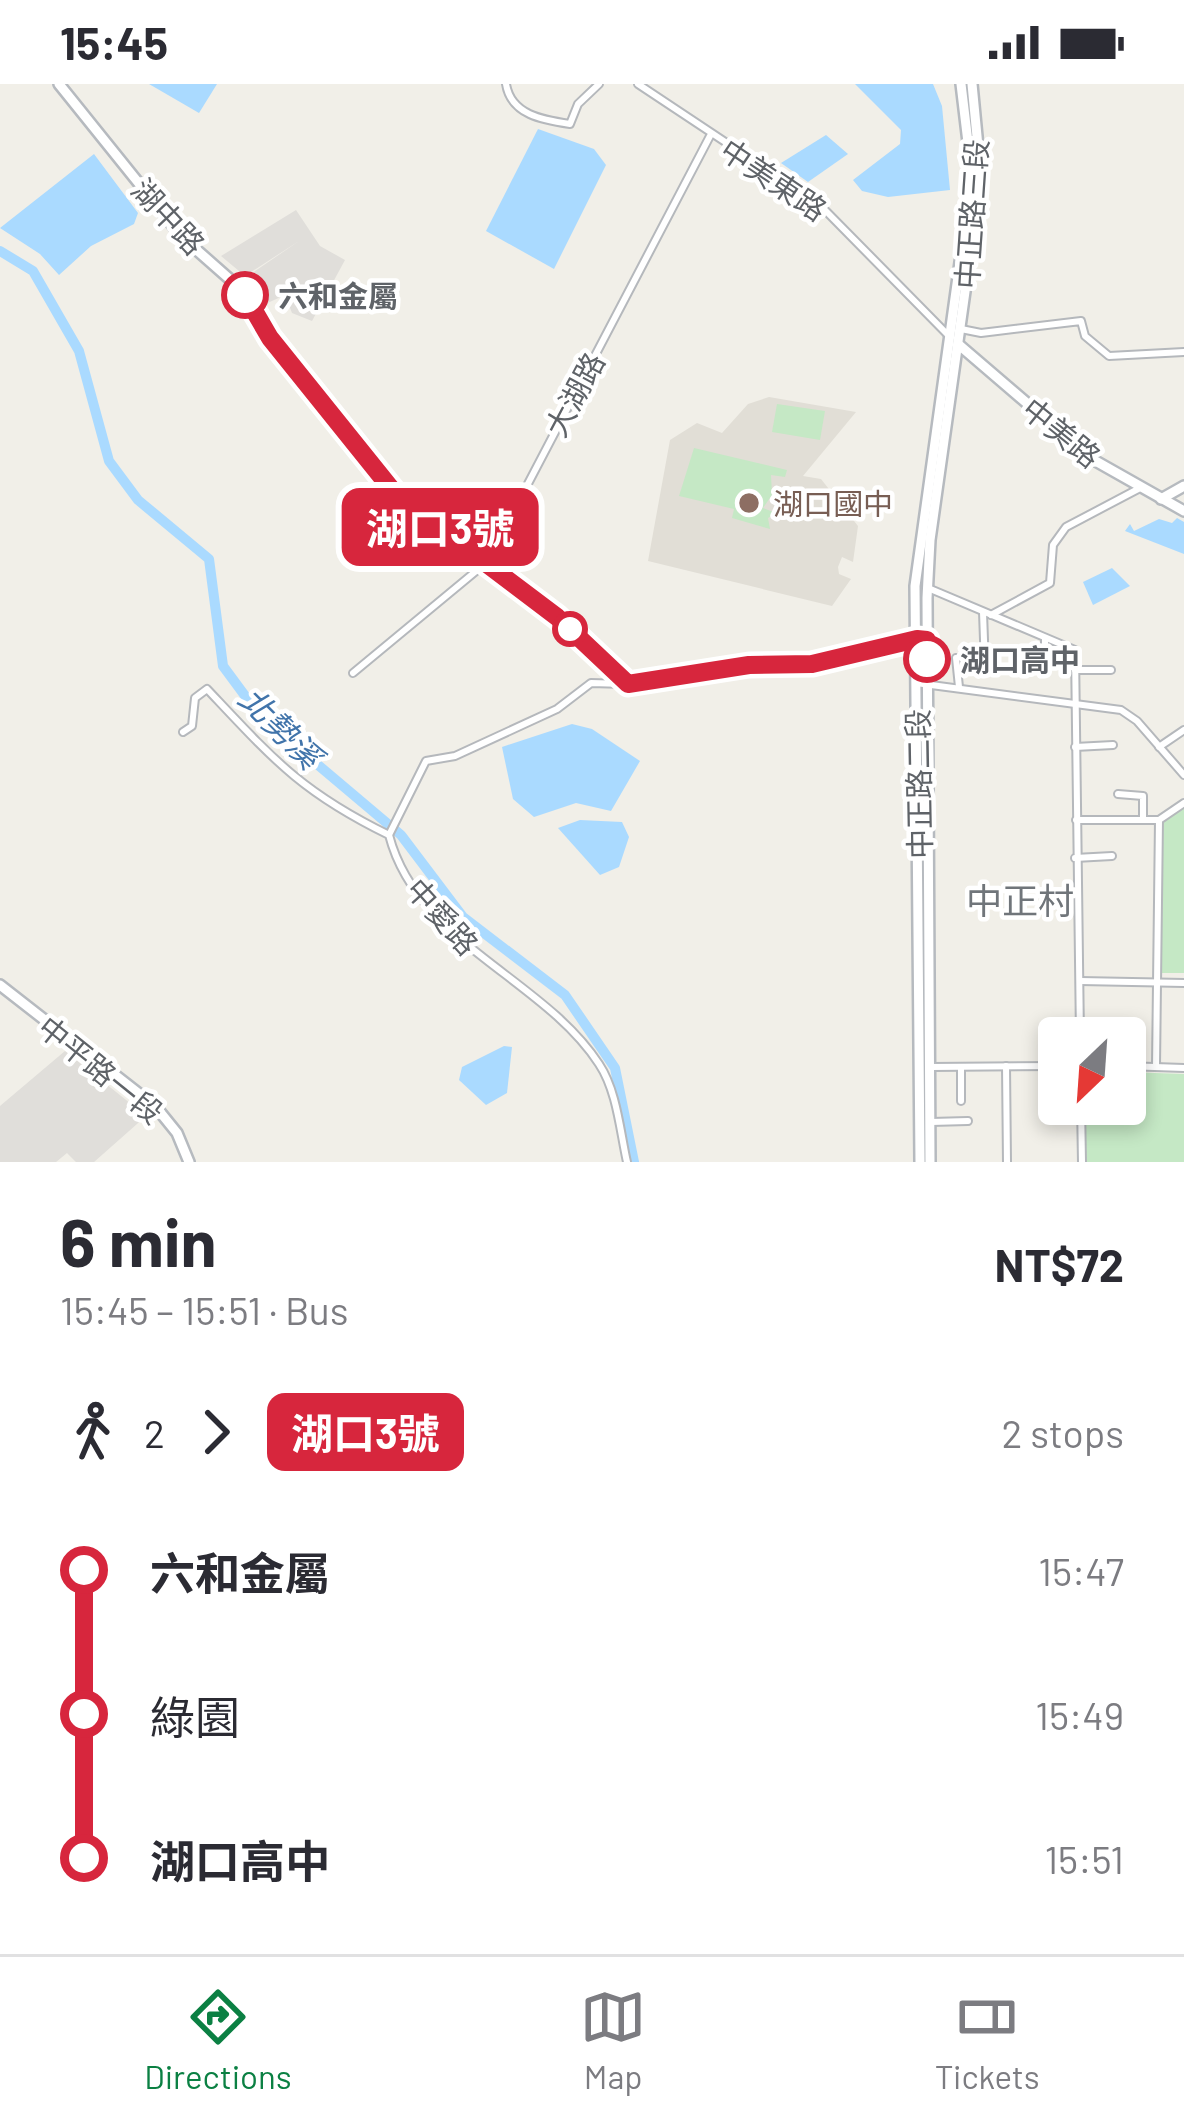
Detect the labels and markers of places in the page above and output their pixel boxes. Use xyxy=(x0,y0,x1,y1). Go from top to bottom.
marker: 六和金屬 xyxy=(223,273,267,317)
place label: 六和金屬 xyxy=(278,277,398,313)
place label: 湖口國中 xyxy=(773,485,893,521)
marker: 湖口國中 xyxy=(736,490,762,516)
unlabelled marker xyxy=(554,613,586,645)
marker: 湖口高中 xyxy=(905,637,949,681)
place label: 湖口高中 xyxy=(960,641,1080,677)

